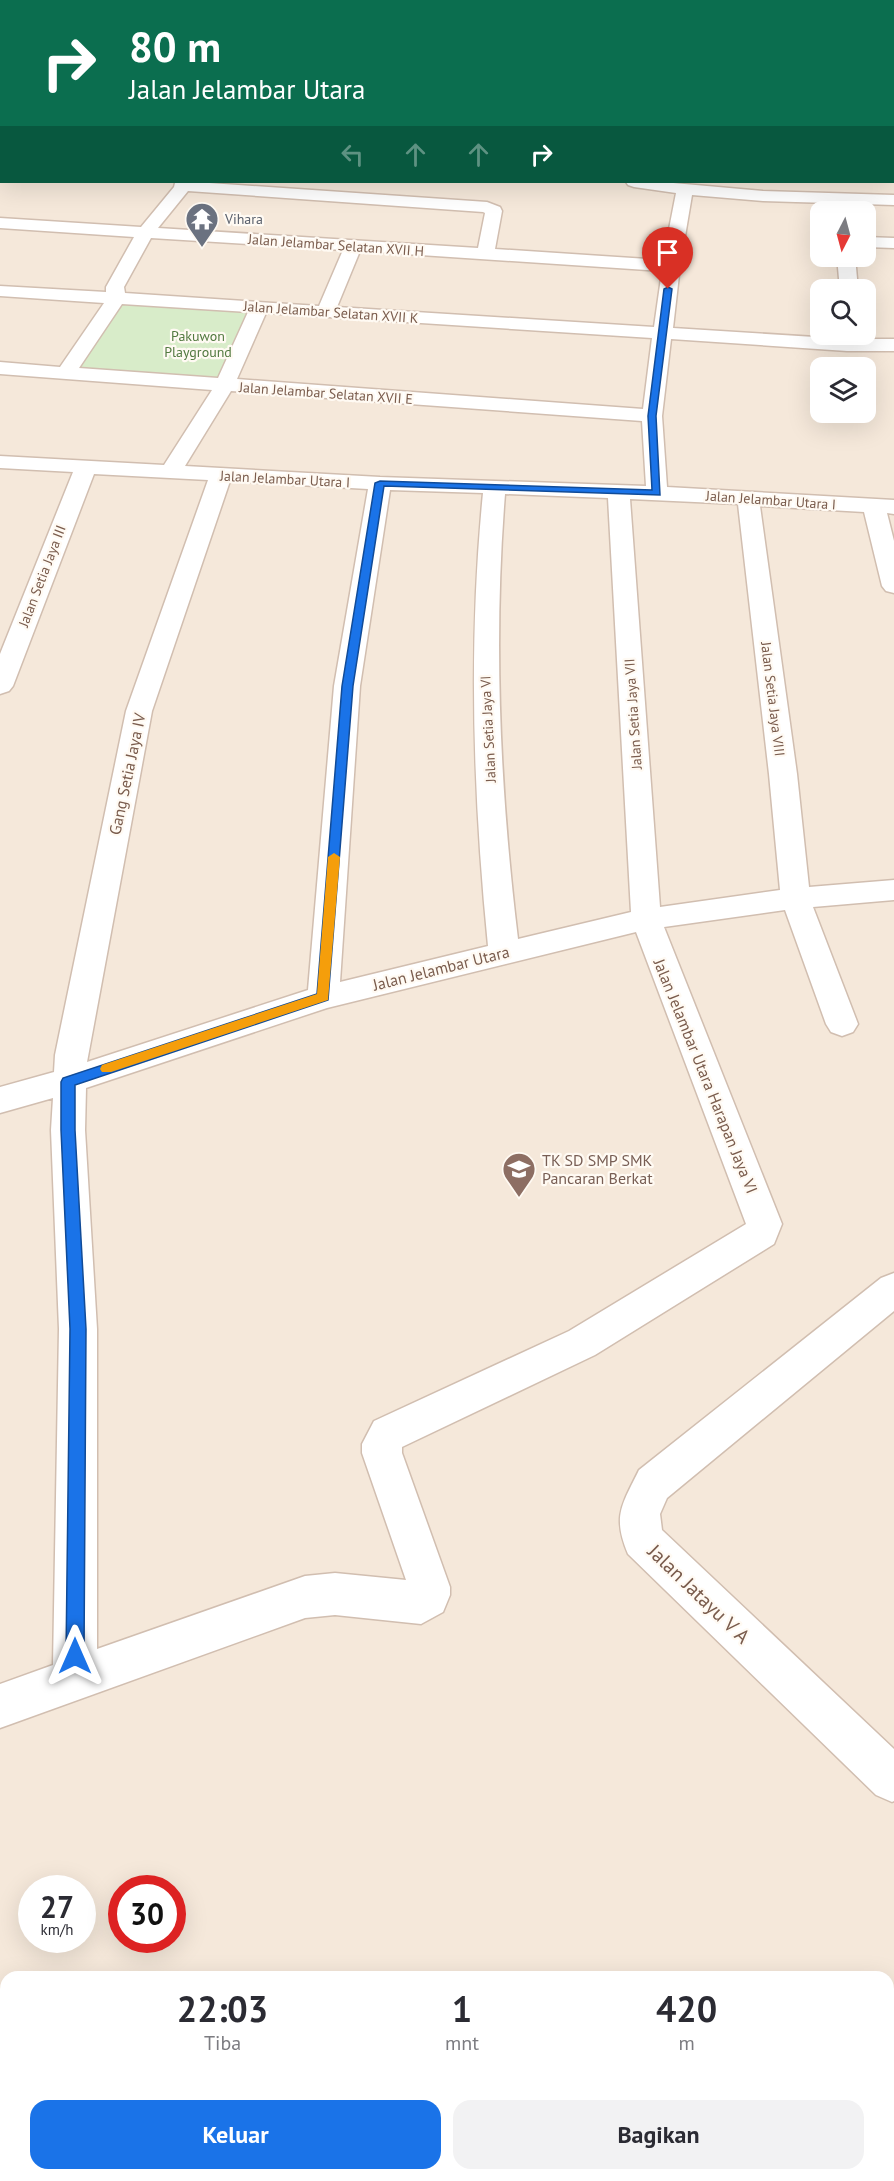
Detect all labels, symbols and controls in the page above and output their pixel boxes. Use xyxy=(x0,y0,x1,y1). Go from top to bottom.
text: 80 m xyxy=(129,19,221,74)
icon: right xyxy=(30,24,108,102)
text: Jalan Jelambar Utara xyxy=(129,72,365,106)
icon: left xyxy=(336,138,369,171)
icon: ahead xyxy=(399,138,432,171)
icon: ahead xyxy=(462,138,495,171)
icon: right xyxy=(525,138,558,171)
temple icon: Vihara xyxy=(184,201,220,248)
north arrow xyxy=(810,201,876,267)
map controls xyxy=(810,201,876,423)
place label: Vihara xyxy=(224,210,263,228)
pin xyxy=(642,227,693,289)
street label: Jalan Jelambar Selatan XVII H xyxy=(246,230,425,260)
icon: arrive xyxy=(651,236,684,269)
button: search xyxy=(810,279,876,345)
street label: Jalan Jelambar Selatan XVII K xyxy=(242,297,420,327)
park label: Pakuwon Playground xyxy=(164,327,232,361)
button: layers xyxy=(810,357,876,423)
street label: Jalan Jelambar Selatan XVII E xyxy=(237,378,414,408)
street label: Jalan Jelambar Utara I xyxy=(218,467,351,491)
street label: Jalan Jelambar Utara I xyxy=(704,486,837,514)
street label: Jalan Setia Jaya III xyxy=(14,523,70,630)
street label: Jalan Setia Jaya VIII xyxy=(757,640,789,757)
street label: Jalan Setia Jaya VII xyxy=(620,658,646,771)
street label: Jalan Setia Jaya VI xyxy=(476,675,500,784)
street label: Gang Setia Jaya IV xyxy=(104,710,150,837)
street label: Jalan Jelambar Utara xyxy=(370,941,511,995)
street label: Jalan Jelambar Utara Harapan Jaya VI xyxy=(649,955,762,1196)
place label: TK SD SMP SMK Pancaran Berkat xyxy=(542,1150,653,1188)
school or university icon: TK SD SMP SMK Pancaran Berkat xyxy=(501,1151,537,1198)
street label: Jalan Jatayu V A xyxy=(642,1538,756,1649)
position arrow xyxy=(43,1624,107,1688)
speed limit sign: 30 xyxy=(108,1875,186,1953)
text: 27 xyxy=(40,1887,74,1926)
text: km/h xyxy=(41,1920,73,1939)
text: 22:03 xyxy=(177,1985,268,2032)
text: 1 xyxy=(452,1985,472,2032)
text: 420 xyxy=(656,1985,717,2032)
text: Tiba xyxy=(204,2030,241,2056)
text: mnt xyxy=(445,2030,479,2056)
text: m xyxy=(678,2030,695,2056)
button: Keluar xyxy=(30,2100,441,2169)
button: Bagikan xyxy=(453,2100,864,2169)

